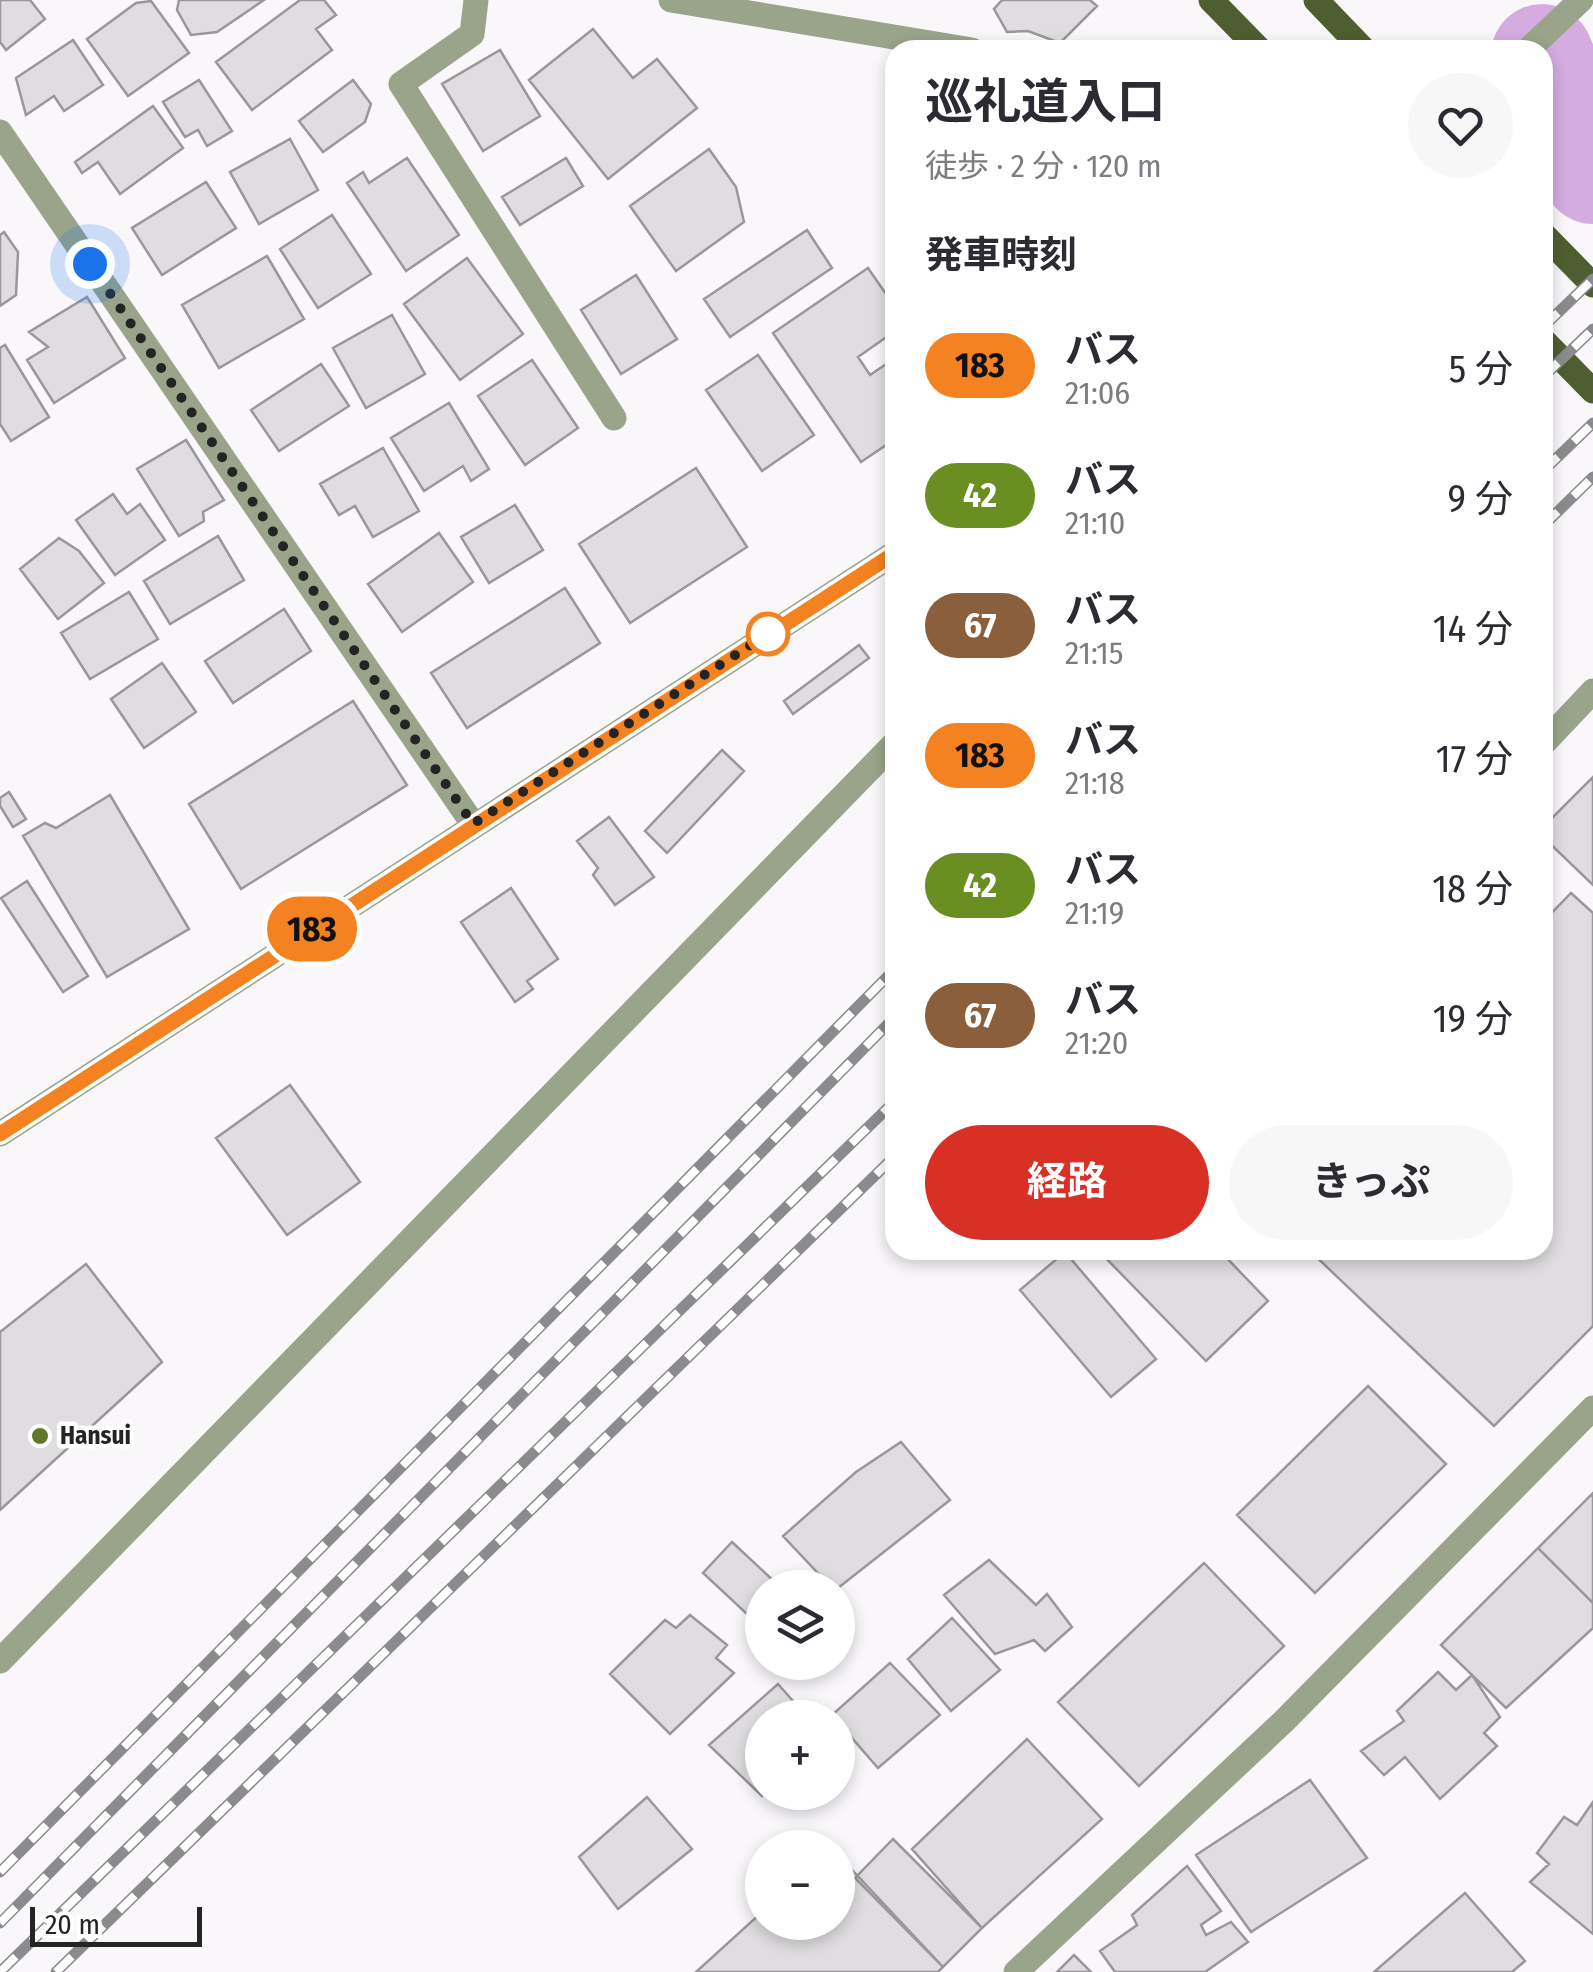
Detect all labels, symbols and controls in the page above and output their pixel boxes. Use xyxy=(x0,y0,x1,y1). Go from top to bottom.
text: 巡礼道入口 xyxy=(925,73,1165,131)
button: heart xyxy=(1408,73,1513,178)
text: 徒歩 · 2 分 · 120 m xyxy=(925,147,1162,185)
text: 発車時刻 xyxy=(925,232,1077,278)
your location xyxy=(65,239,115,289)
text: バス xyxy=(1065,327,1141,373)
text: 183 xyxy=(955,344,1005,386)
text: 5 分 xyxy=(1449,346,1513,392)
text: 21:06 xyxy=(1065,374,1130,412)
text: バス xyxy=(1065,457,1141,503)
text: 42 xyxy=(963,474,997,516)
text: 9 分 xyxy=(1448,476,1513,522)
text: 21:10 xyxy=(1065,504,1126,542)
text: バス xyxy=(1065,587,1141,633)
text: 67 xyxy=(964,604,996,646)
text: 14 分 xyxy=(1433,606,1513,652)
unlabelled marker xyxy=(747,613,789,655)
text: 21:15 xyxy=(1065,634,1124,672)
text: バス xyxy=(1065,717,1141,763)
text: 183 xyxy=(955,734,1005,776)
text: 17 分 xyxy=(1436,736,1513,782)
text: 21:18 xyxy=(1065,764,1125,802)
text: バス xyxy=(1065,847,1141,893)
text: 42 xyxy=(963,864,997,906)
text: 18 分 xyxy=(1432,866,1513,912)
text: 21:19 xyxy=(1065,894,1124,932)
line badge: 183 xyxy=(254,896,370,962)
text: 183 xyxy=(287,908,337,950)
text: バス xyxy=(1065,977,1141,1023)
text: 67 xyxy=(964,994,996,1036)
text: 19 分 xyxy=(1433,996,1513,1042)
text: 21:20 xyxy=(1065,1024,1128,1062)
button: 経路 xyxy=(925,1125,1209,1240)
button: きっぷ xyxy=(1229,1125,1513,1240)
place label: Hansui xyxy=(60,1421,131,1451)
marker: Hansui xyxy=(29,1425,51,1447)
map controls xyxy=(745,1570,855,1940)
button: layers xyxy=(745,1570,855,1680)
button: + xyxy=(745,1700,855,1810)
button: − xyxy=(745,1830,855,1940)
scale bar xyxy=(30,1902,202,1946)
text: 20 m xyxy=(45,1908,100,1941)

